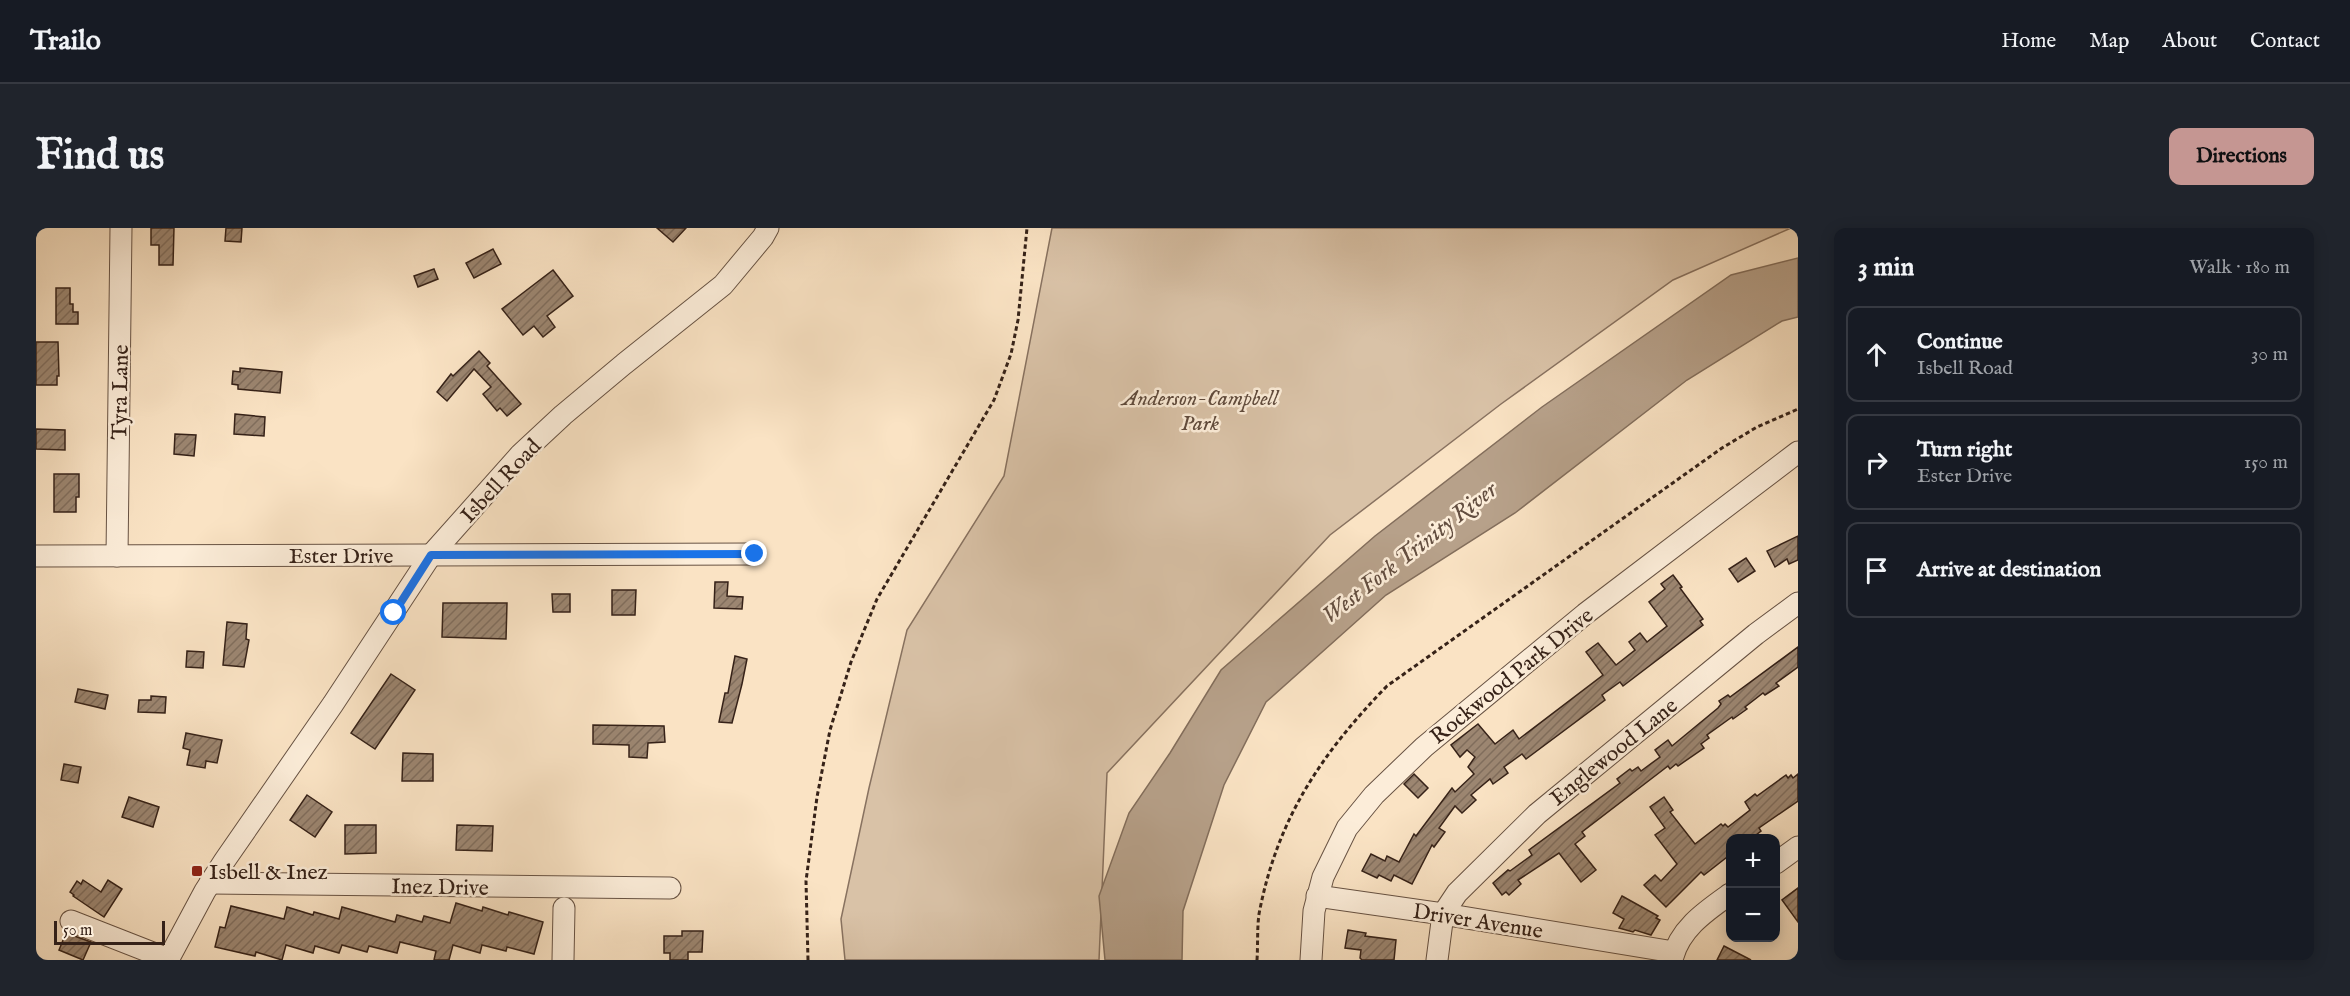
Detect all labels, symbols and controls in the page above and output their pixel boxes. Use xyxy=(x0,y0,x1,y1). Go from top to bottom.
text: Trailo xyxy=(30,24,101,59)
text: Home xyxy=(2001,28,2056,55)
text: Map xyxy=(2089,28,2129,55)
text: About xyxy=(2162,28,2217,55)
text: Contact xyxy=(2250,28,2320,55)
button: Directions xyxy=(2169,128,2314,185)
text: Find us xyxy=(36,130,164,183)
text: 3 min xyxy=(1858,251,1914,284)
text: Walk · 180 m xyxy=(2189,255,2290,280)
text: Continue xyxy=(1917,328,2003,356)
icon: ahead xyxy=(1860,338,1893,371)
text: 30 m xyxy=(2251,342,2288,367)
street label: Tyra Lane xyxy=(106,344,136,440)
text: Isbell Road xyxy=(1917,356,2013,381)
park label: Anderson-Campbell Park xyxy=(1120,385,1280,438)
street label: Isbell Road xyxy=(455,433,548,530)
text: Turn right xyxy=(1917,436,2012,464)
icon: right xyxy=(1860,446,1893,479)
text: 150 m xyxy=(2244,450,2288,475)
text: Ester Drive xyxy=(1917,464,2012,489)
water label: West Fork Trinity River xyxy=(1316,474,1505,631)
route end xyxy=(741,540,767,566)
street label: Ester Drive xyxy=(289,543,393,571)
icon: arrive xyxy=(1860,554,1893,587)
text: Arrive at destination xyxy=(1917,556,2101,584)
route start xyxy=(380,599,406,625)
street label: Rockwood Park Drive xyxy=(1425,602,1600,751)
street label: Englewood Lane xyxy=(1545,692,1684,813)
map controls xyxy=(1726,834,1780,942)
button: + xyxy=(1726,834,1780,888)
place label: Isbell & Inez xyxy=(209,859,328,887)
marker: Isbell & Inez xyxy=(190,864,204,878)
street label: Inez Drive xyxy=(391,873,489,903)
button: − xyxy=(1726,888,1780,942)
street label: Driver Avenue xyxy=(1411,898,1545,946)
scale bar xyxy=(54,918,165,946)
text: 50 m xyxy=(63,921,92,941)

